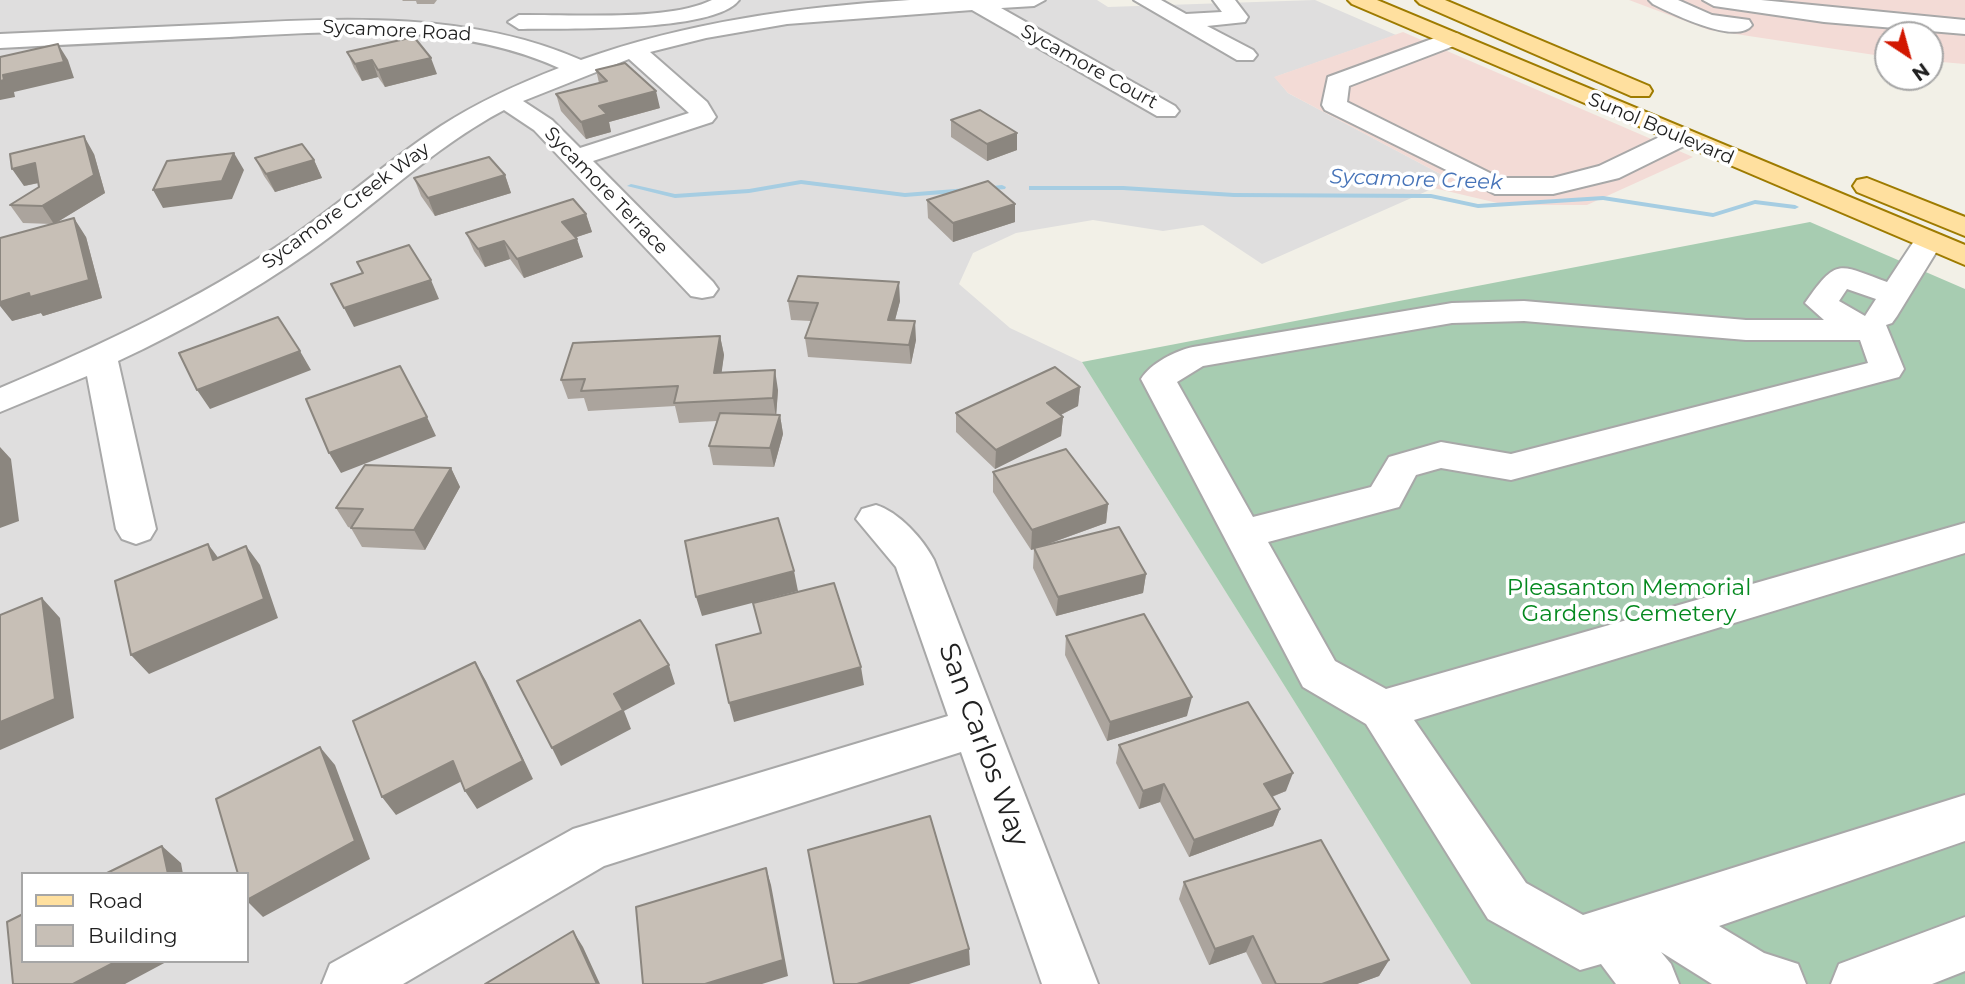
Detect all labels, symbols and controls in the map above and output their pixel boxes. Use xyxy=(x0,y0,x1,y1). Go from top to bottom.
street label: Sycamore Road xyxy=(322,16,472,46)
street label: Sycamore Court xyxy=(1017,20,1161,114)
north arrow xyxy=(1874,21,1944,91)
text: N xyxy=(1907,58,1933,86)
street label: Sunol Boulevard xyxy=(1585,88,1737,170)
street label: Sycamore Terrace xyxy=(539,123,673,259)
street label: Sycamore Creek Way xyxy=(258,138,434,274)
water label: Sycamore Creek xyxy=(1329,164,1503,196)
park label: Pleasanton Memorial Gardens Cemetery xyxy=(1507,574,1751,628)
street label: San Carlos Way xyxy=(931,639,1035,851)
legend xyxy=(21,872,248,963)
text: Road xyxy=(88,888,143,913)
text: Building xyxy=(88,923,178,948)

